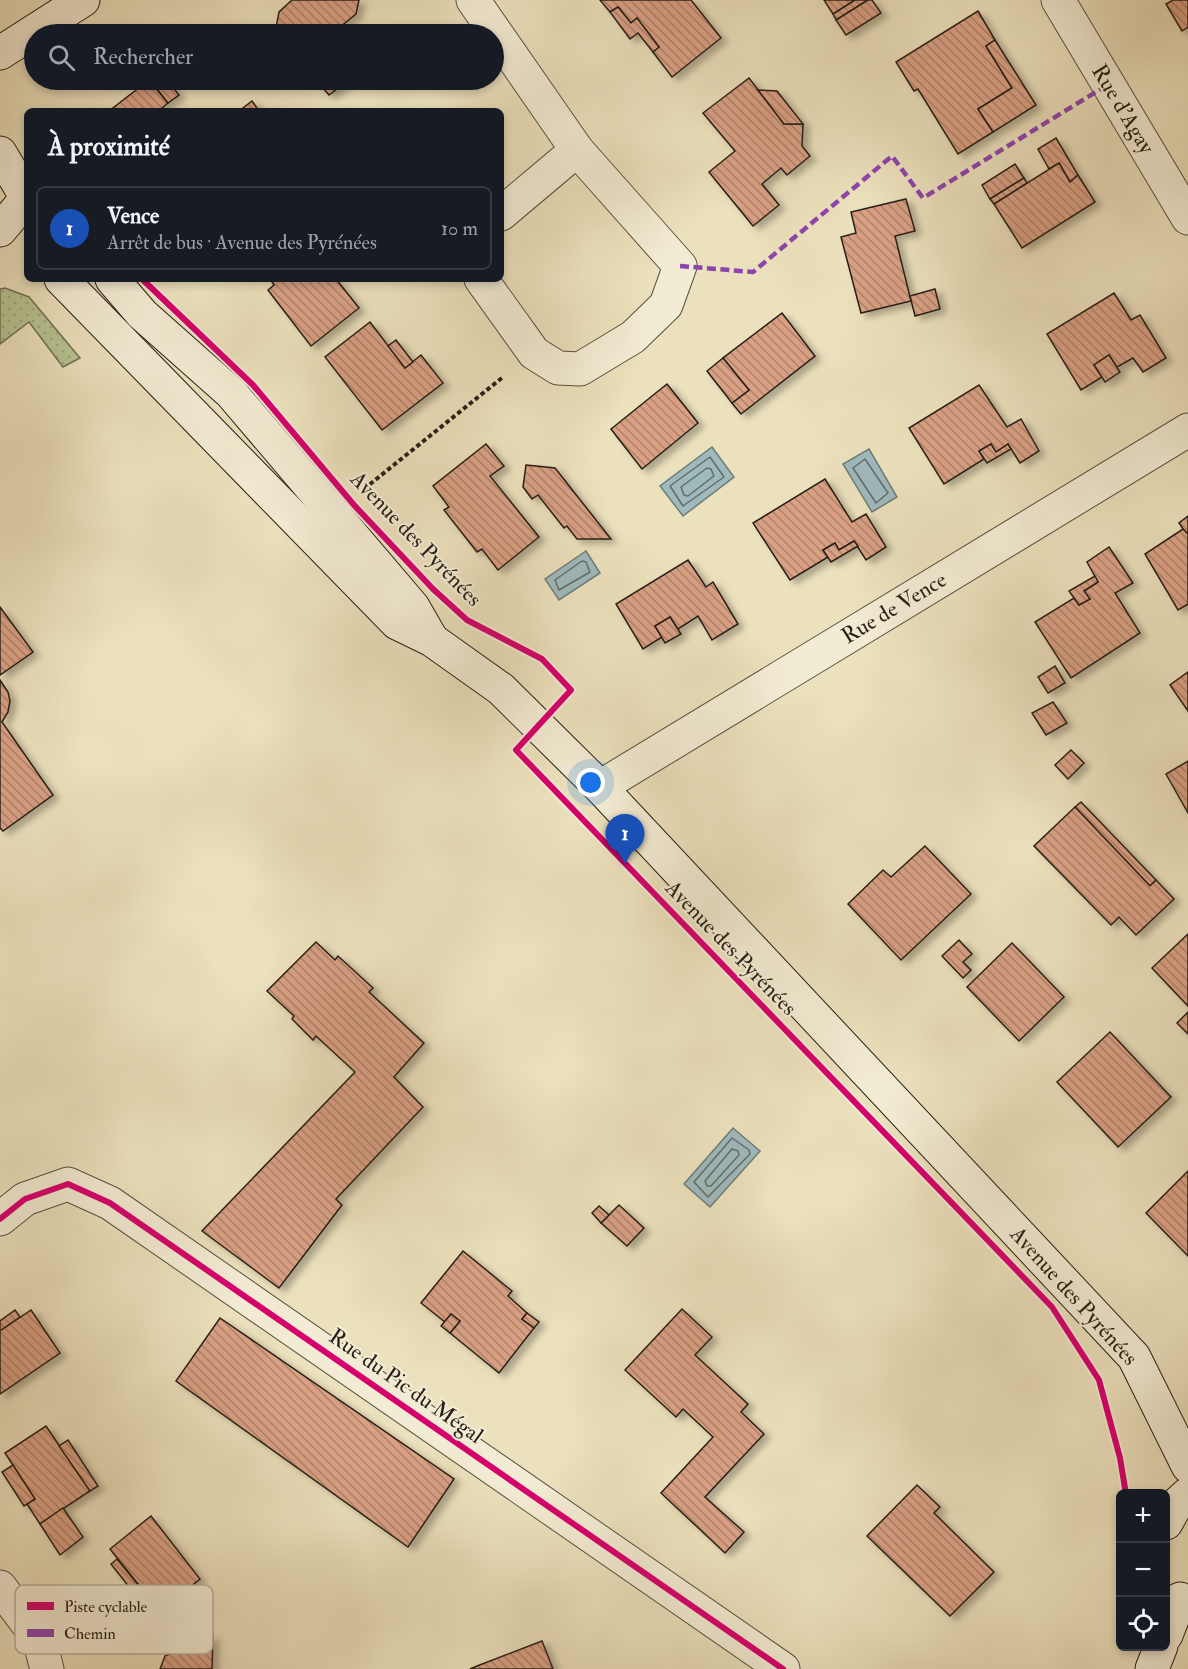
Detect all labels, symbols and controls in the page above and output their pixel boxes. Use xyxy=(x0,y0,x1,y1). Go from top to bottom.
search box xyxy=(24,24,504,90)
icon: search xyxy=(45,41,78,74)
text: Rechercher xyxy=(93,43,193,71)
street label: Rue d'Agay xyxy=(1085,59,1161,159)
text: À proximité xyxy=(48,131,170,163)
text: Vence xyxy=(107,202,159,230)
text: 1 xyxy=(66,216,73,241)
text: 10 m xyxy=(441,216,478,241)
text: Arrêt de bus · Avenue des Pyrénées xyxy=(107,230,377,255)
street label: Avenue des Pyrénées xyxy=(344,465,488,613)
street label: Rue de Vence xyxy=(836,566,952,650)
your location xyxy=(576,768,605,797)
pin: 1 xyxy=(606,814,644,864)
street label: Avenue des Pyrénées xyxy=(659,874,803,1022)
street label: Avenue des Pyrénées xyxy=(1003,1220,1144,1371)
street label: Rue du Pic du Mégal xyxy=(323,1322,489,1450)
map controls xyxy=(1116,1489,1170,1651)
button: + xyxy=(1116,1489,1170,1543)
button: − xyxy=(1116,1543,1170,1597)
legend xyxy=(15,1585,213,1654)
text: Piste cyclable xyxy=(64,1597,148,1617)
button: locate xyxy=(1116,1597,1170,1651)
text: Chemin xyxy=(64,1624,116,1644)

